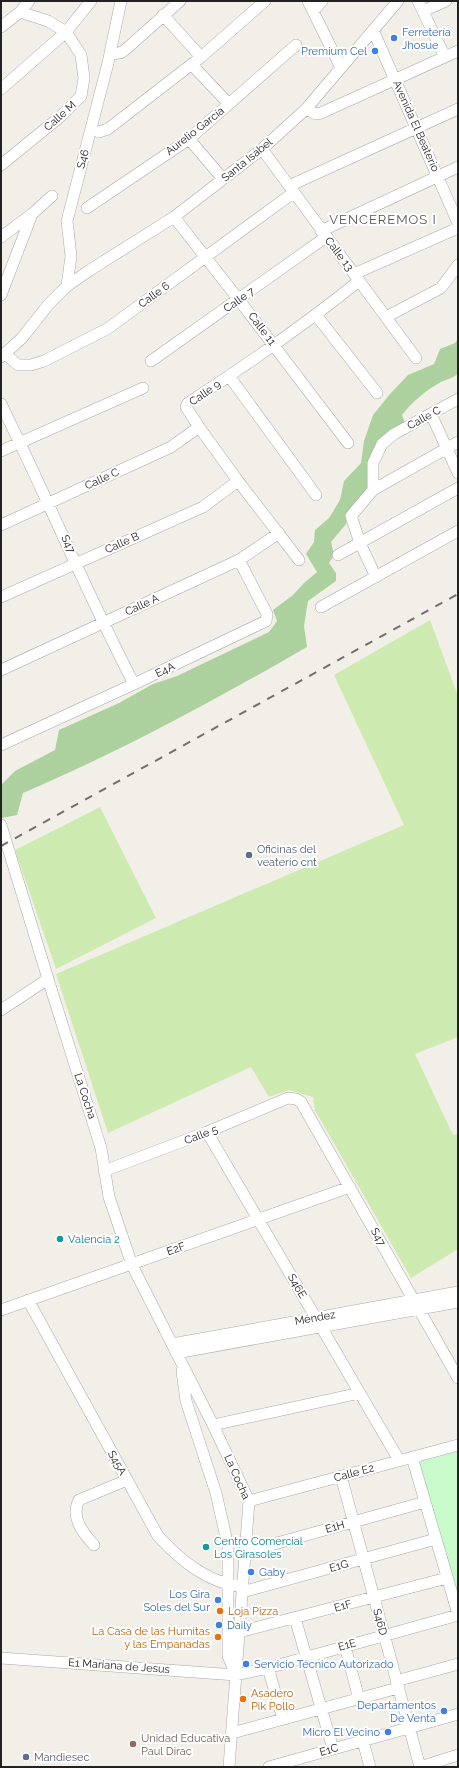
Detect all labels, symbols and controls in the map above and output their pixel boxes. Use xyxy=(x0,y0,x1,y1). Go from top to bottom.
place label: Ferretería Jhosue xyxy=(402,26,451,52)
marker: Ferretería Jhosue xyxy=(389,33,399,43)
place label: Premium Cel xyxy=(301,45,367,58)
marker: Premium Cel xyxy=(370,46,380,56)
street label: Avenida El Beaterio xyxy=(390,78,442,174)
street label: Calle M xyxy=(41,98,79,134)
street label: Aurelio García xyxy=(163,104,227,158)
street label: Santa Isabel xyxy=(219,136,275,184)
street label: S46 xyxy=(74,148,92,170)
district label: VENCEREMOS I xyxy=(329,212,437,227)
street label: Calle 13 xyxy=(322,234,356,274)
street label: Calle 6 xyxy=(136,279,172,311)
street label: Calle 7 xyxy=(221,285,257,315)
street label: Calle 11 xyxy=(245,310,279,348)
street label: Calle 9 xyxy=(187,378,223,408)
street label: Calle C xyxy=(405,403,443,432)
street label: Calle C xyxy=(83,465,122,493)
street label: Calle B xyxy=(103,530,141,556)
street label: S47 xyxy=(58,533,78,555)
street label: Calle A xyxy=(123,591,162,618)
street label: E4A xyxy=(153,659,177,680)
place label: Oficinas del veaterio cnt xyxy=(257,843,317,869)
marker: Oficinas del veaterio cnt xyxy=(244,850,254,860)
street label: La Cocha xyxy=(71,1071,99,1121)
street label: Calle 5 xyxy=(182,1123,220,1147)
street label: S47 xyxy=(368,1226,388,1248)
place label: Valencia 2 xyxy=(68,1233,120,1246)
marker: Valencia 2 xyxy=(55,1234,65,1244)
street label: E2F xyxy=(165,1239,188,1258)
street label: S46E xyxy=(285,1271,309,1301)
street label: Méndez xyxy=(294,1308,337,1328)
street label: S45A xyxy=(105,1448,129,1478)
street label: La Cocha xyxy=(221,1453,253,1501)
street label: Calle E2 xyxy=(332,1461,376,1485)
street label: E1H xyxy=(324,1518,346,1536)
place label: Centro Comercial Los Girasoles xyxy=(214,1535,303,1561)
marker: Centro Comercial Los Girasoles xyxy=(201,1542,211,1552)
street label: E1G xyxy=(328,1557,350,1575)
place label: Gaby xyxy=(259,1566,285,1579)
marker: Gaby xyxy=(246,1567,256,1577)
place label: Los Gira Soles del Sur xyxy=(143,1588,210,1614)
marker: Los Gira Soles del Sur xyxy=(213,1595,223,1605)
street label: E1F xyxy=(333,1597,354,1615)
place label: Loja Pizza xyxy=(228,1605,278,1618)
marker: Loja Pizza xyxy=(215,1606,225,1616)
street label: S46D xyxy=(370,1607,390,1637)
place label: Daily xyxy=(227,1619,252,1632)
marker: Daily xyxy=(214,1620,224,1630)
place label: La Casa de las Humitas y las Empanadas xyxy=(92,1625,210,1651)
marker: La Casa de las Humitas y las Empanadas xyxy=(213,1632,223,1642)
street label: E1E xyxy=(337,1636,358,1654)
street label: E1 Mariana de Jesus xyxy=(68,1656,170,1676)
place label: Servicio Técnico Autorizado xyxy=(254,1658,394,1671)
marker: Servicio Técnico Autorizado xyxy=(241,1659,251,1669)
place label: Asadero Pik Pollo xyxy=(251,1687,295,1713)
marker: Asadero Pik Pollo xyxy=(238,1694,248,1704)
place label: Departamentos De Venta xyxy=(357,1699,436,1725)
marker: Departamentos De Venta xyxy=(439,1706,449,1716)
place label: Micro El Vecino xyxy=(303,1726,380,1739)
marker: Micro El Vecino xyxy=(383,1727,393,1737)
place label: Unidad Educativa Paul Dirac xyxy=(141,1732,230,1758)
marker: Unidad Educativa Paul Dirac xyxy=(128,1739,138,1749)
street label: E1C xyxy=(318,1741,340,1759)
place label: Mandiesec xyxy=(34,1751,90,1764)
marker: Mandiesec xyxy=(21,1752,31,1762)

